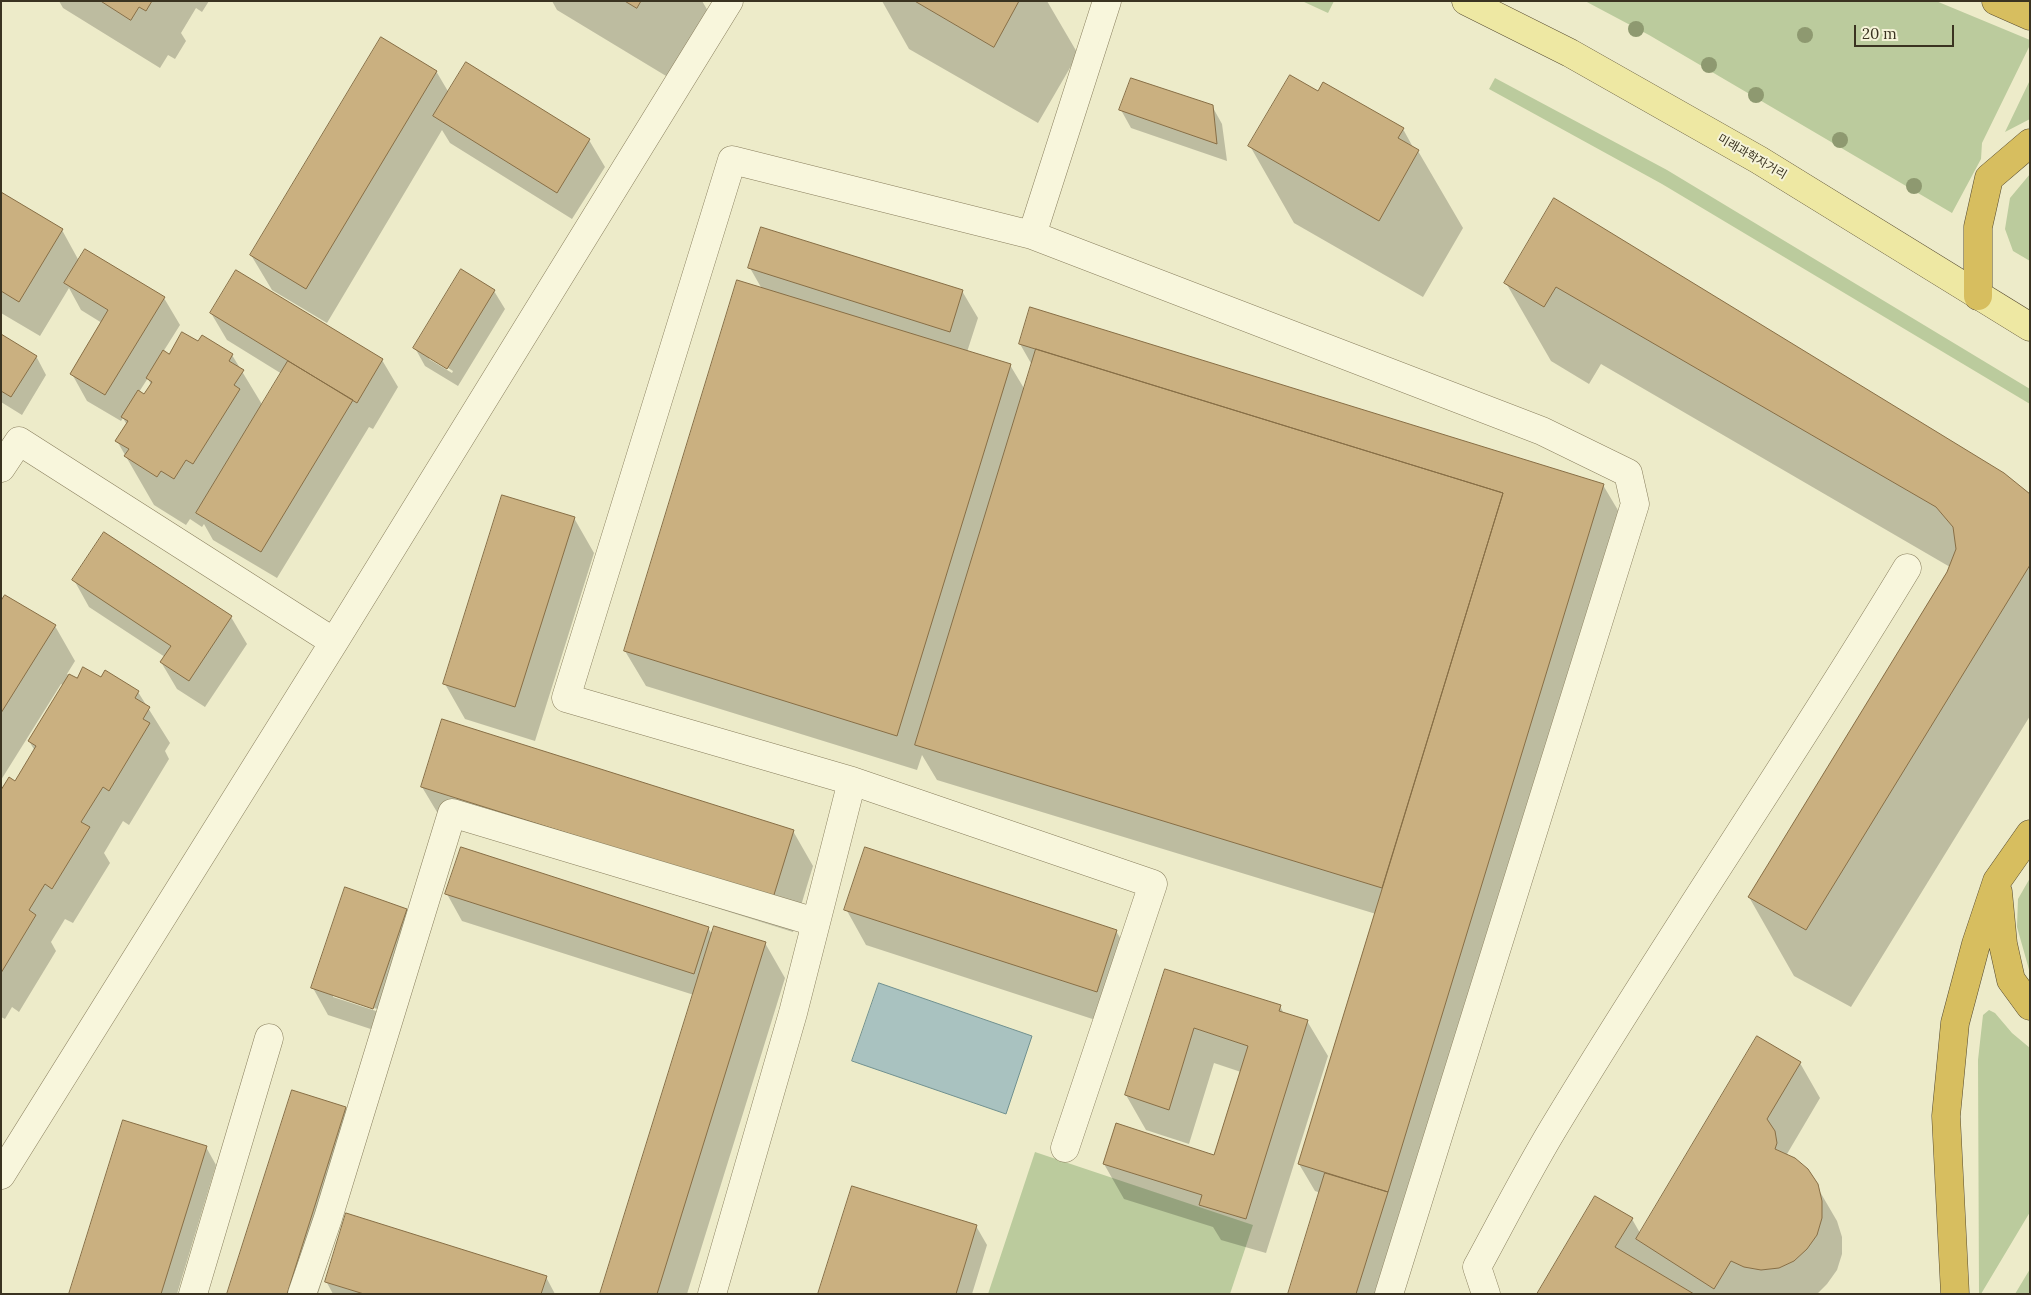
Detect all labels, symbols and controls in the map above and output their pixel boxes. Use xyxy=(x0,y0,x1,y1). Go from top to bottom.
scale bar xyxy=(1856,15,1956,47)
text: 20 m xyxy=(1862,24,1897,43)
street label: 미래과학자거리 xyxy=(1715,131,1789,183)

